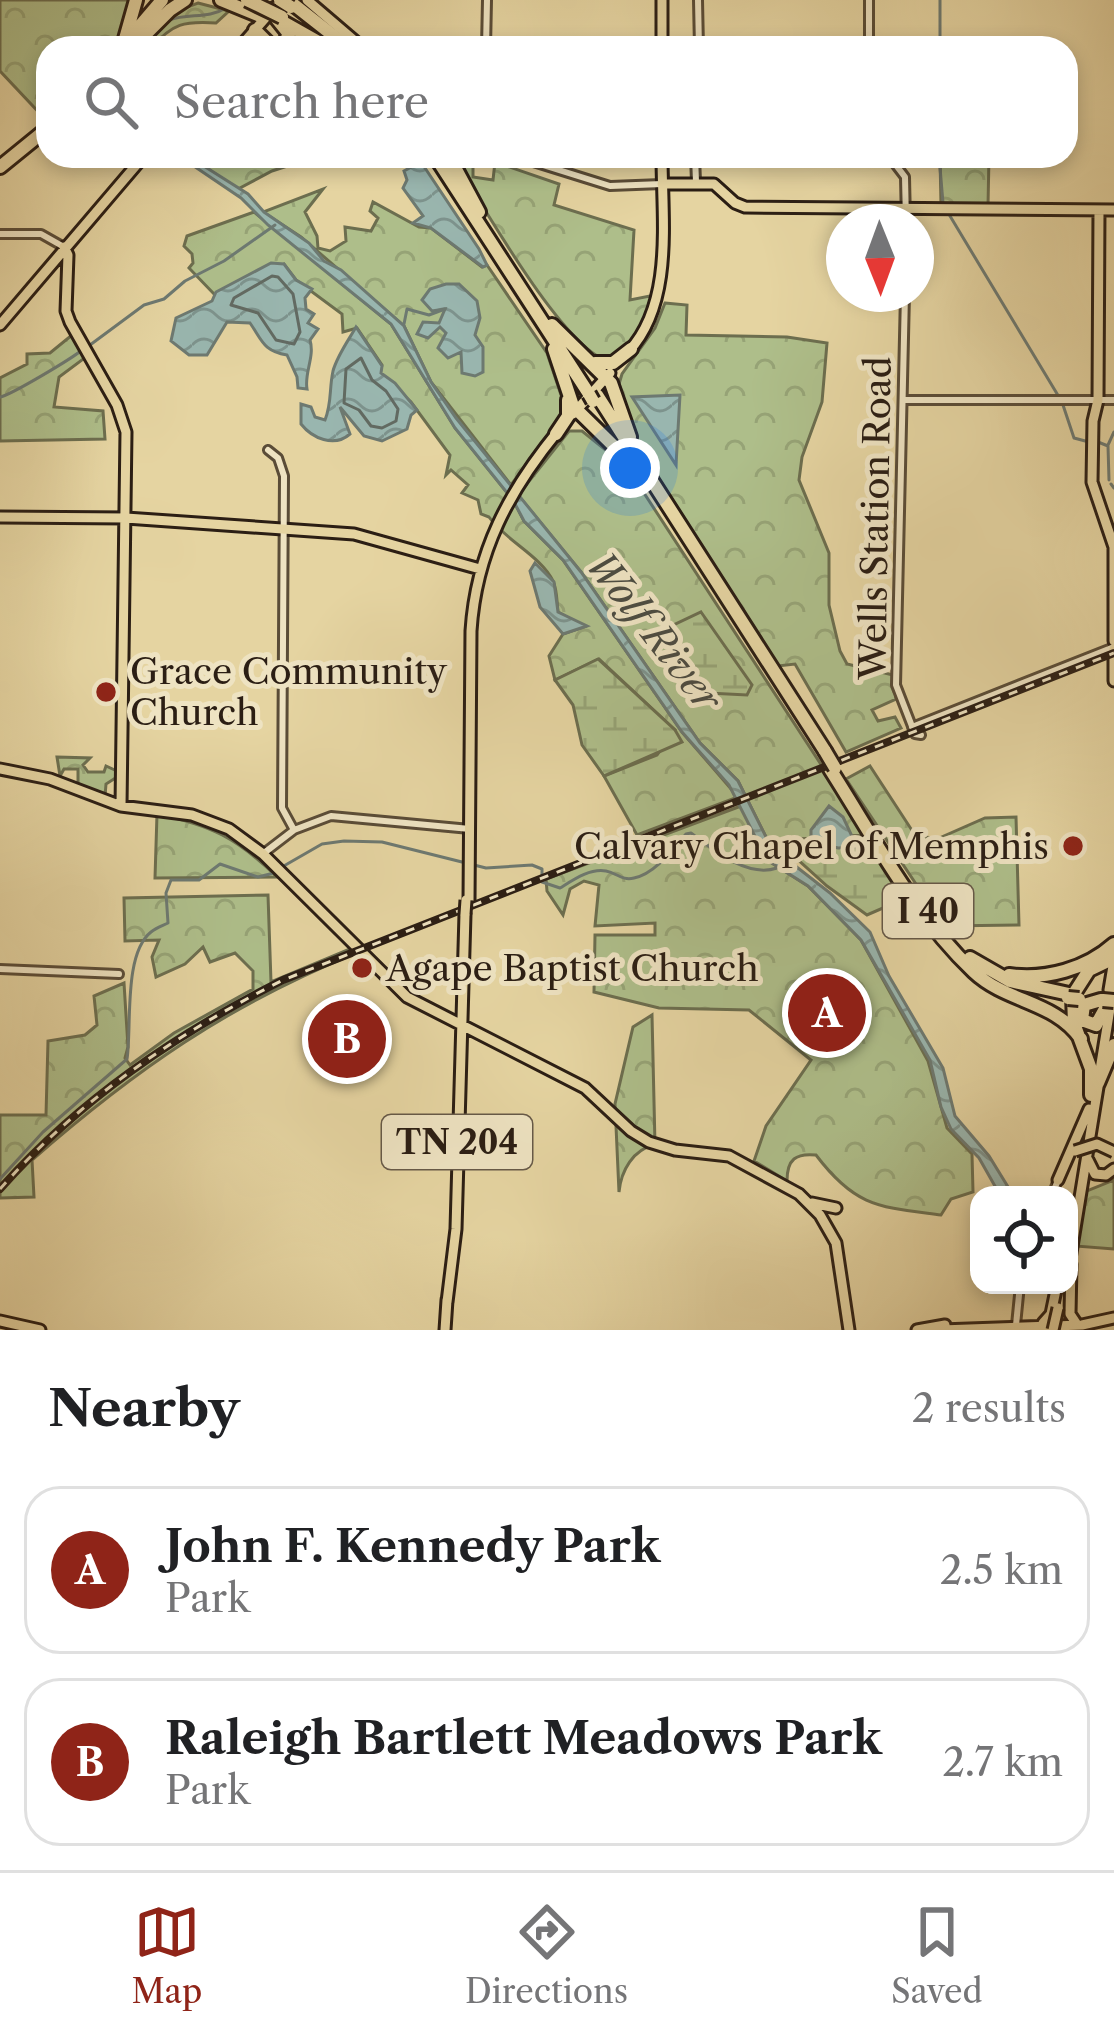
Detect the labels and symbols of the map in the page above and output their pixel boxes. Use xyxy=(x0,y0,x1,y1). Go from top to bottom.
north arrow xyxy=(826,204,934,312)
street label: Wells Station Road xyxy=(850,356,900,681)
your location xyxy=(600,438,660,498)
water label: Wolf River xyxy=(576,541,733,722)
place label: Grace Community Church xyxy=(130,649,448,734)
marker: Grace Community Church xyxy=(93,679,119,705)
place label: Calvary Chapel of Memphis xyxy=(574,824,1049,868)
marker: Calvary Chapel of Memphis xyxy=(1060,833,1086,859)
road number: I 40 xyxy=(883,884,973,938)
place label: Agape Baptist Church xyxy=(385,946,759,990)
marker: Agape Baptist Church xyxy=(349,955,375,981)
pin: A xyxy=(788,968,866,1058)
pin: B xyxy=(308,994,386,1084)
road number: TN 204 xyxy=(382,1115,532,1169)

